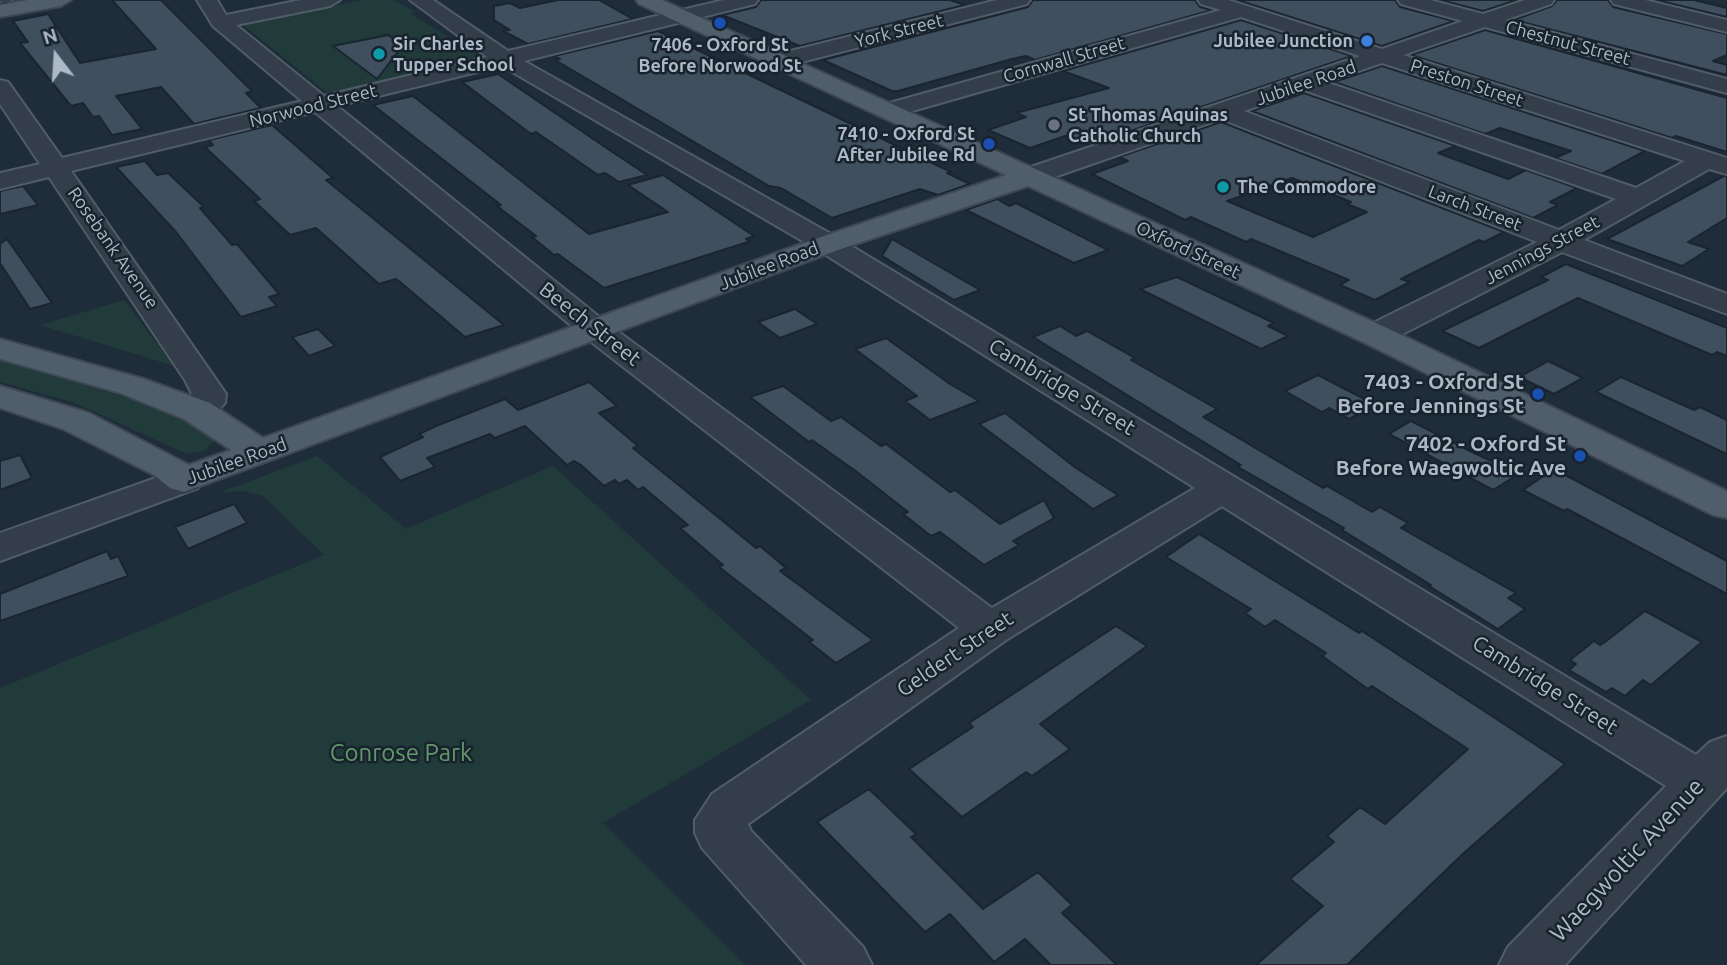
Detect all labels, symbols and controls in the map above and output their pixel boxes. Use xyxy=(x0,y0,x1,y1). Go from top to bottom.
street label: York Street xyxy=(853,10,945,52)
marker: 7406 - Oxford St Before Norwood St xyxy=(712,15,728,31)
street label: Chestnut Street xyxy=(1503,16,1633,70)
north arrow xyxy=(21,21,91,91)
text: N xyxy=(40,23,60,49)
place label: Jubilee Junction xyxy=(1213,30,1353,52)
street label: Cornwall Street xyxy=(1001,32,1127,88)
place label: Sir Charles Tupper School xyxy=(393,33,514,76)
marker: Jubilee Junction xyxy=(1359,33,1375,49)
place label: 7406 - Oxford St Before Norwood St xyxy=(638,34,802,76)
marker: Sir Charles Tupper School xyxy=(371,46,387,62)
street label: Preston Street xyxy=(1408,55,1526,111)
street label: Jubilee Road xyxy=(1253,56,1359,110)
street label: Norwood Street xyxy=(247,80,379,132)
place label: St Thomas Aquinas Catholic Church xyxy=(1068,104,1228,146)
marker: St Thomas Aquinas Catholic Church xyxy=(1046,117,1062,133)
place label: 7410 - Oxford St After Jubilee Rd xyxy=(837,123,975,166)
marker: 7410 - Oxford St After Jubilee Rd xyxy=(981,136,997,152)
place label: The Commodore xyxy=(1237,176,1376,198)
marker: The Commodore xyxy=(1215,179,1231,195)
street label: Larch Street xyxy=(1425,180,1525,236)
street label: Rosebank Avenue xyxy=(63,183,163,313)
street label: Jennings Street xyxy=(1481,211,1603,289)
street label: Oxford Street xyxy=(1133,217,1243,283)
street label: Jubilee Road xyxy=(716,237,822,295)
street label: Beech Street xyxy=(534,277,646,371)
street label: Cambridge Street xyxy=(984,333,1140,441)
place label: 7403 - Oxford St Before Jennings St xyxy=(1337,369,1524,419)
marker: 7403 - Oxford St Before Jennings St xyxy=(1530,386,1546,402)
place label: 7402 - Oxford St Before Waegwoltic Ave xyxy=(1336,431,1566,481)
street label: Jubilee Road xyxy=(184,433,290,489)
marker: 7402 - Oxford St Before Waegwoltic Ave xyxy=(1572,448,1588,464)
street label: Geldert Street xyxy=(892,606,1018,702)
street label: Cambridge Street xyxy=(1468,630,1622,740)
park label: Conrose Park xyxy=(330,739,472,767)
street label: Waegwoltic Avenue xyxy=(1544,772,1710,948)

